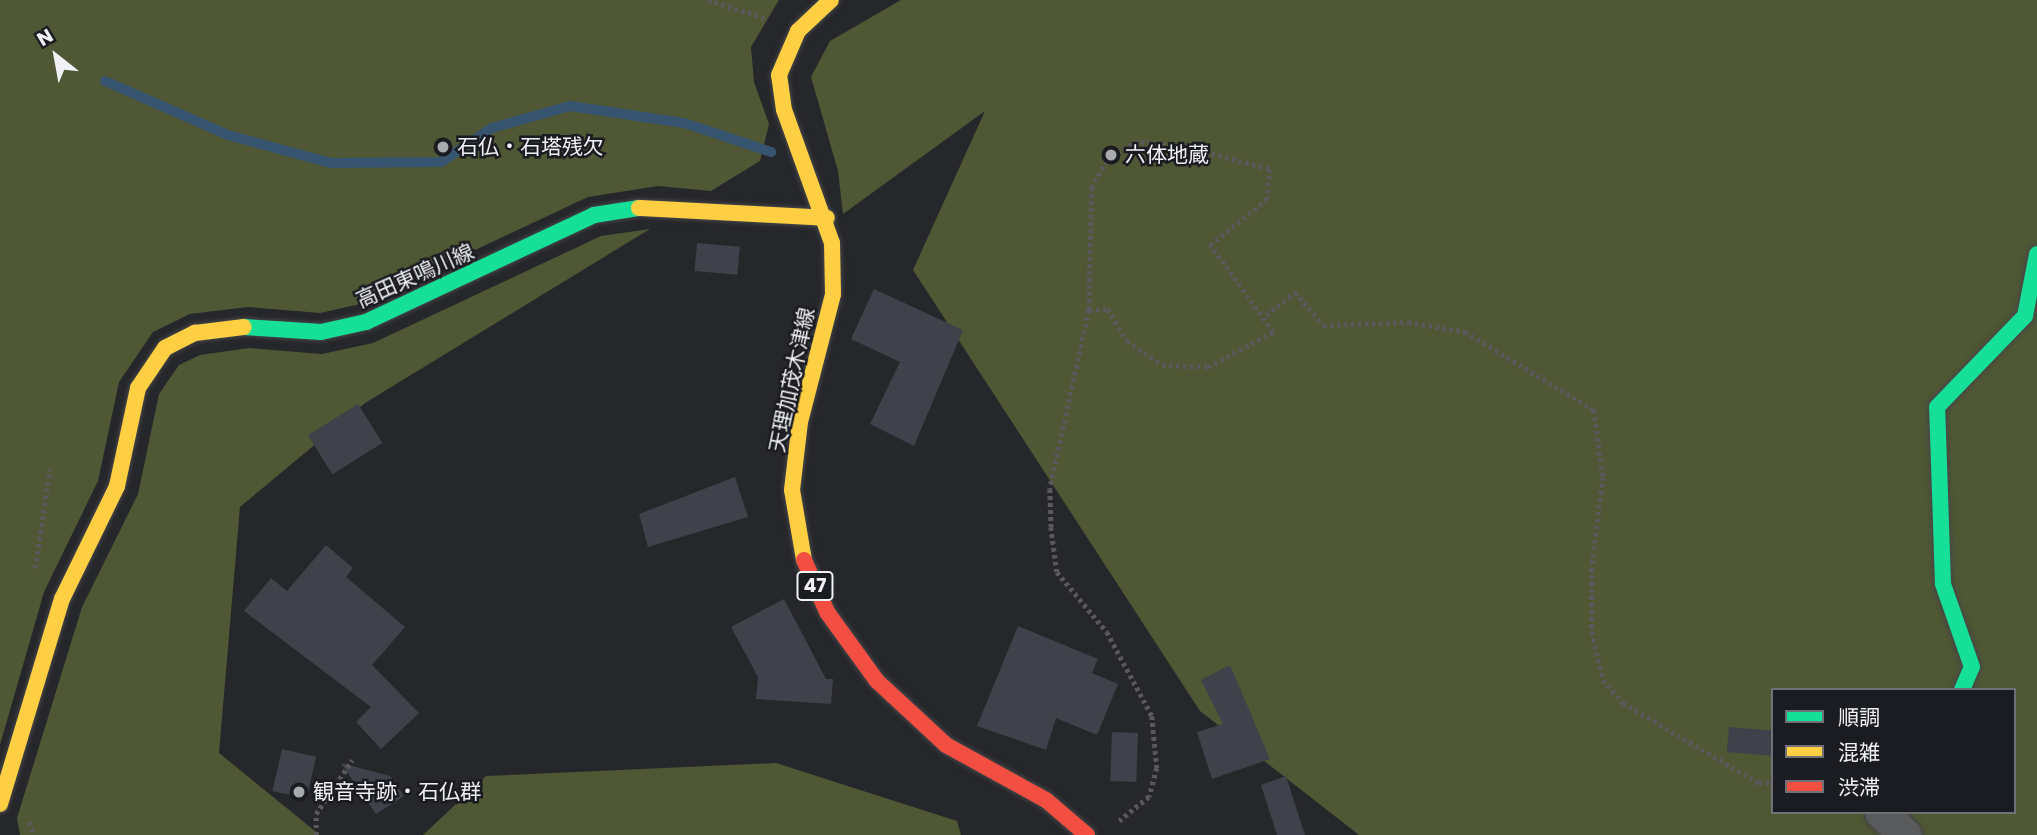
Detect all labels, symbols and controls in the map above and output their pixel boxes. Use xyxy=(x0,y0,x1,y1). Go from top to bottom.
north arrow xyxy=(21,21,91,91)
text: N xyxy=(32,22,58,53)
place label: 石仏・石塔残欠 xyxy=(457,134,604,160)
marker: 石仏・石塔残欠 xyxy=(435,139,451,155)
place label: 六体地蔵 xyxy=(1125,142,1209,168)
marker: 六体地蔵 xyxy=(1103,147,1119,163)
street label: 高田東鳴川線 xyxy=(352,239,478,313)
street label: 天理加茂木津線 xyxy=(764,305,820,455)
road number: 47 xyxy=(796,570,834,601)
legend xyxy=(1771,688,2016,814)
text: 順調 xyxy=(1838,703,1880,732)
text: 混雑 xyxy=(1838,738,1880,767)
text: 渋滞 xyxy=(1838,773,1880,802)
place label: 観音寺跡・石仏群 xyxy=(313,779,481,805)
marker: 観音寺跡・石仏群 xyxy=(291,784,307,800)

